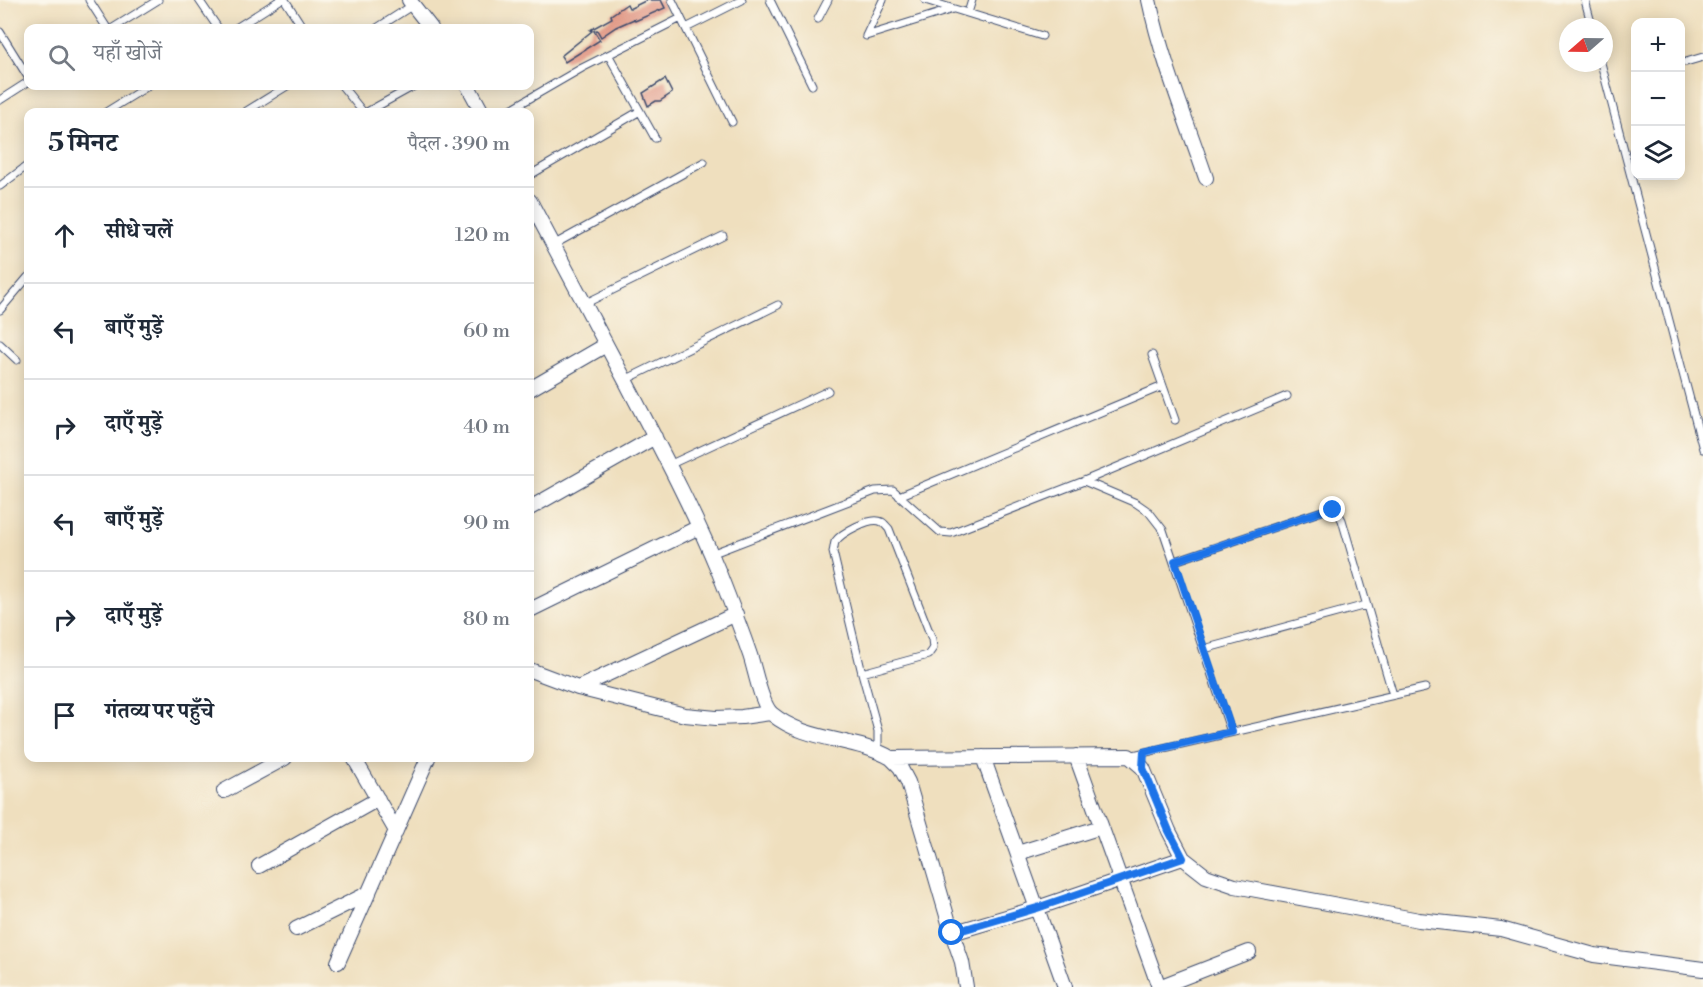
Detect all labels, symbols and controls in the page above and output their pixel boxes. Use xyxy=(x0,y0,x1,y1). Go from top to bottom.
north arrow xyxy=(1559,18,1613,72)
map controls xyxy=(1631,18,1685,180)
button: + xyxy=(1631,18,1685,72)
search box xyxy=(24,24,534,90)
text: यहाँ खोजें xyxy=(93,40,162,67)
icon: search xyxy=(45,41,78,74)
button: − xyxy=(1631,72,1685,126)
button: layers xyxy=(1631,126,1685,180)
text: 5 मिनट xyxy=(48,127,118,159)
text: पैदल · 390 m xyxy=(408,132,510,157)
text: सीधे चलें xyxy=(105,218,172,245)
icon: ahead xyxy=(48,219,81,252)
text: 120 m xyxy=(455,223,510,248)
text: बाएँ मुड़ें xyxy=(105,314,163,341)
icon: left xyxy=(48,315,81,348)
text: 60 m xyxy=(463,319,510,344)
text: दाएँ मुड़ें xyxy=(105,410,162,437)
icon: right xyxy=(48,411,81,444)
text: 40 m xyxy=(463,415,510,440)
route end xyxy=(1319,496,1345,522)
text: बाएँ मुड़ें xyxy=(105,506,163,533)
icon: left xyxy=(48,507,81,540)
text: 90 m xyxy=(463,511,510,536)
text: दाएँ मुड़ें xyxy=(105,602,162,629)
icon: right xyxy=(48,603,81,636)
text: 80 m xyxy=(463,607,510,632)
text: गंतव्य पर पहुँचे xyxy=(105,698,214,725)
icon: arrive xyxy=(48,699,81,732)
route start xyxy=(938,919,964,945)

